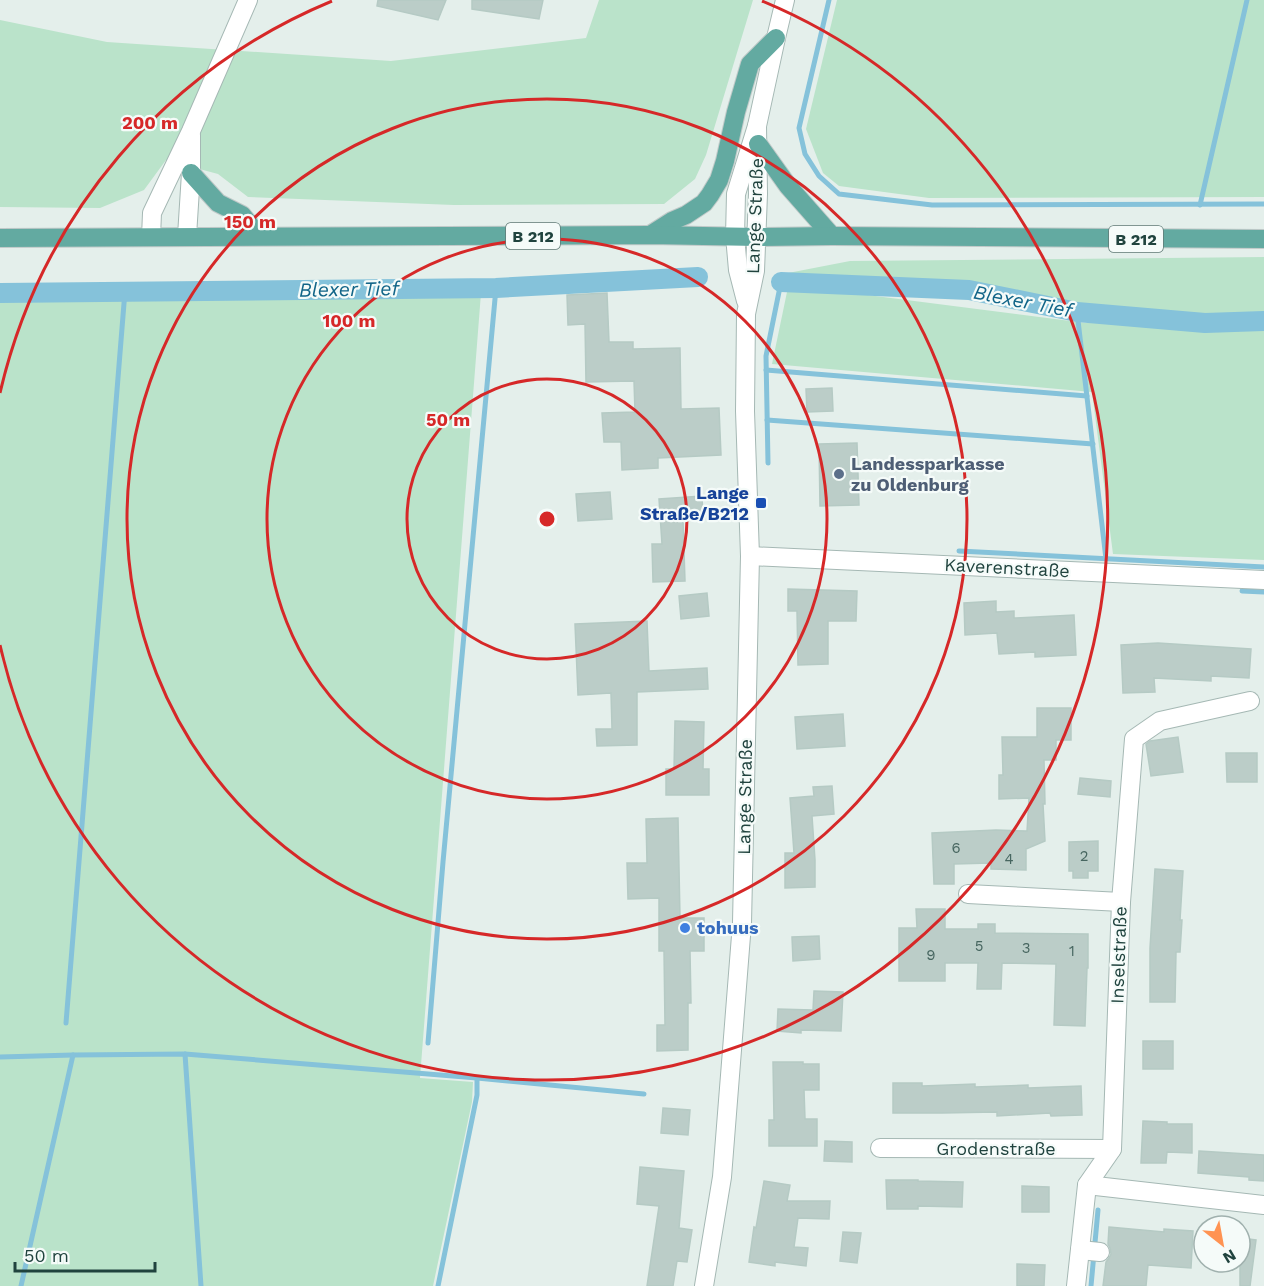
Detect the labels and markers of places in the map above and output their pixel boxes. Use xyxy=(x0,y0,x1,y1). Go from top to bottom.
place label: Landessparkasse zu Oldenburg xyxy=(851,453,1005,495)
marker: Landessparkasse zu Oldenburg xyxy=(832,467,846,481)
place label: Lange Straße/B212 xyxy=(640,482,749,524)
marker: Lange Straße/B212 xyxy=(754,496,768,510)
centre of rings xyxy=(537,509,557,529)
place label: tohuus xyxy=(697,917,759,938)
marker: tohuus xyxy=(678,921,692,935)

